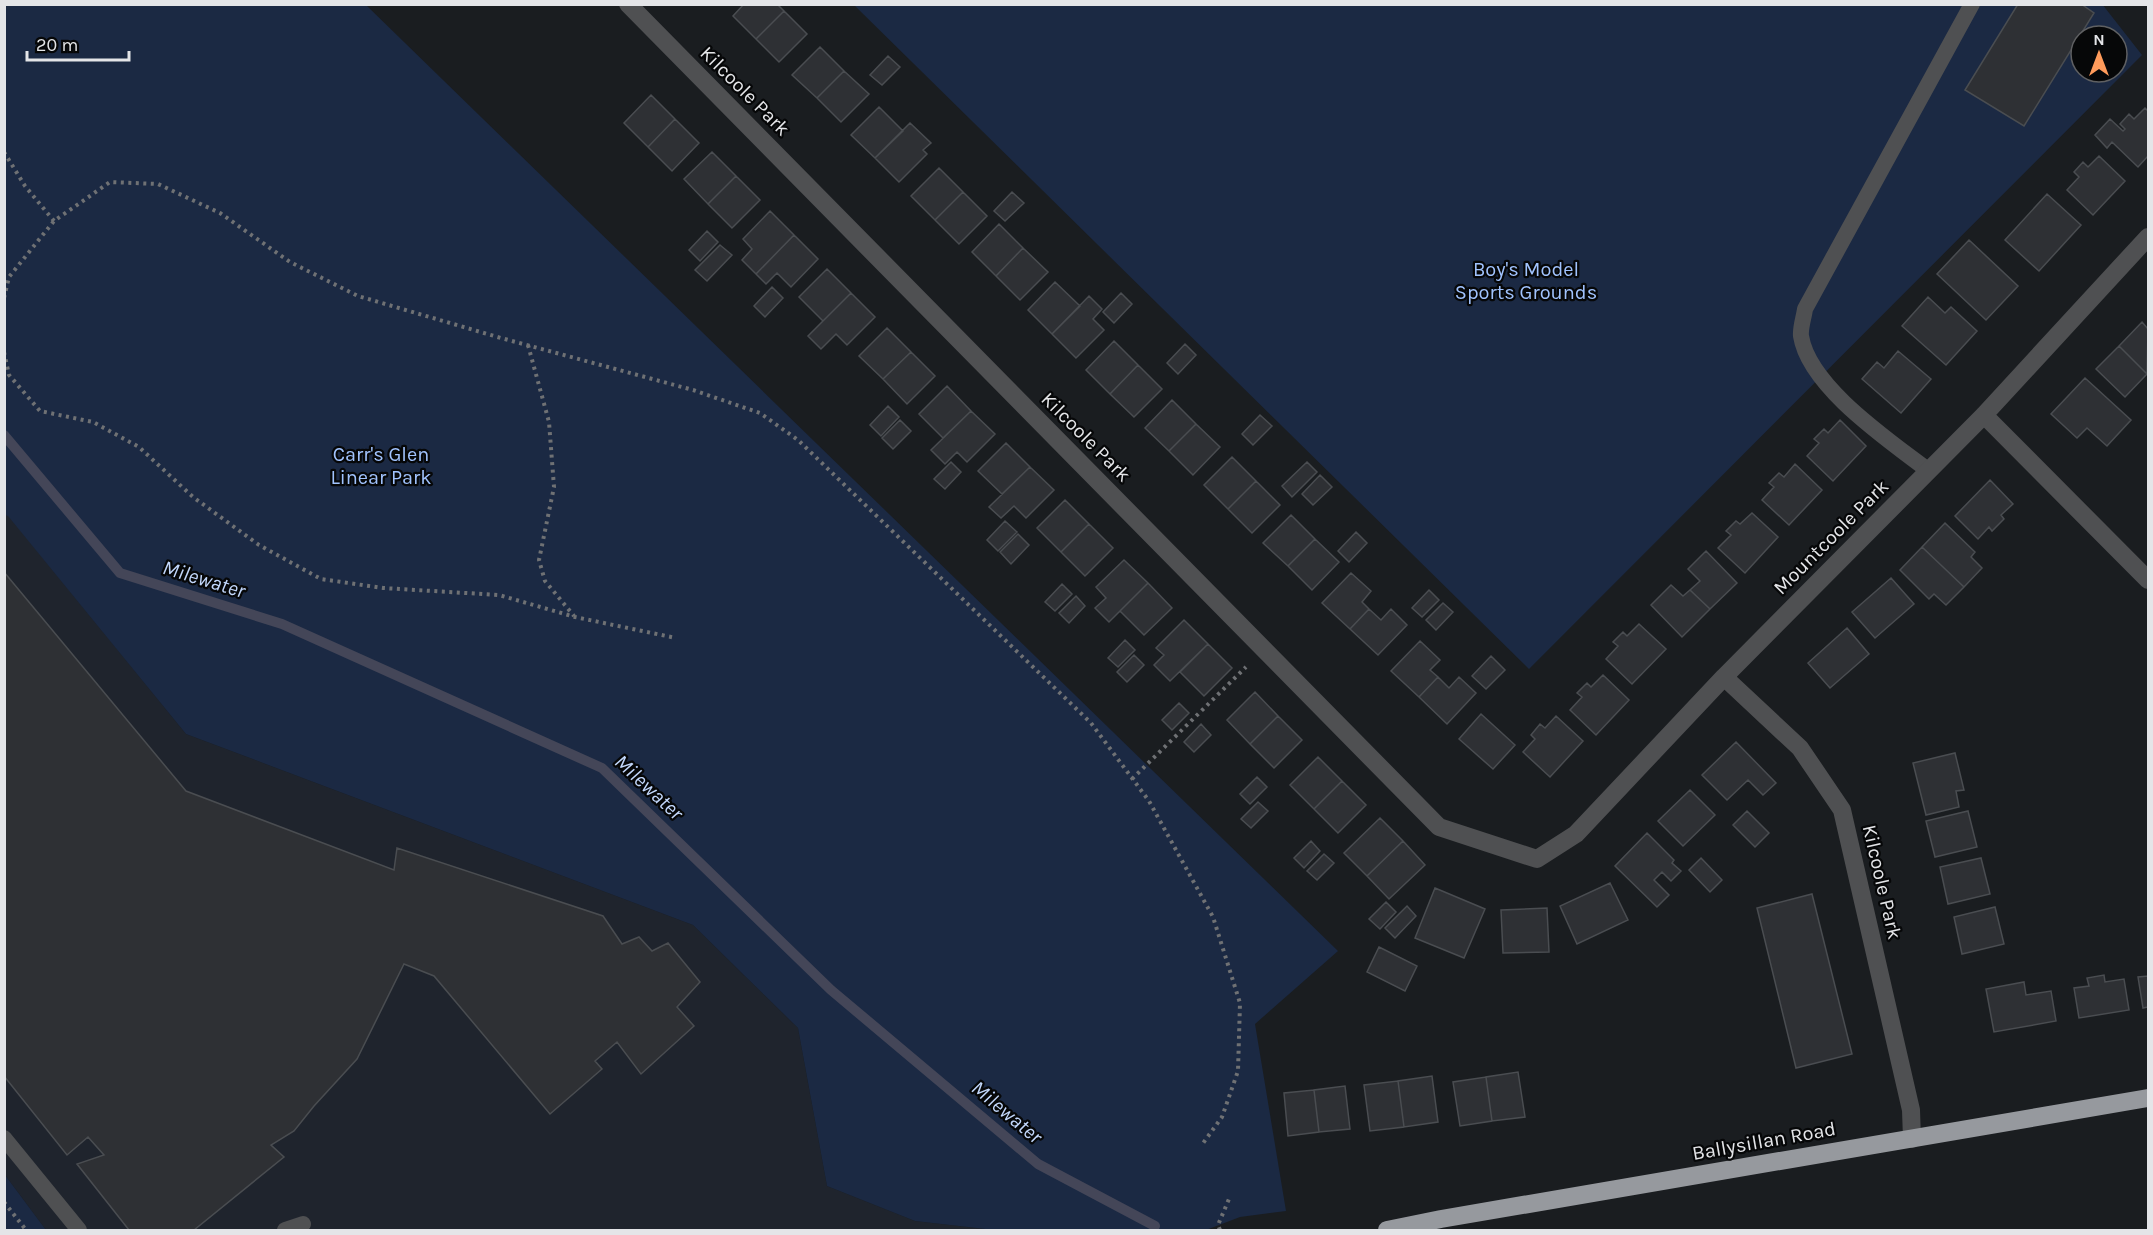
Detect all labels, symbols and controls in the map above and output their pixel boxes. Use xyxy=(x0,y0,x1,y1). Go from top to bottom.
scale bar xyxy=(27,24,129,62)
north arrow xyxy=(2069,24,2129,84)
text: N xyxy=(2093,30,2105,49)
text: 20 m xyxy=(36,34,78,56)
street label: Kilcoole Park xyxy=(695,41,795,141)
park label: Boy's Model Sports Grounds xyxy=(1455,258,1597,304)
street label: Kilcoole Park xyxy=(1036,387,1136,487)
park label: Carr's Glen Linear Park xyxy=(330,443,432,489)
street label: Mountcoole Park xyxy=(1769,475,1893,599)
water label: Milewater xyxy=(160,555,249,603)
water label: Milewater xyxy=(610,749,689,825)
street label: Kilcoole Park xyxy=(1858,822,1906,942)
water label: Milewater xyxy=(967,1075,1048,1149)
street label: Ballysillan Road xyxy=(1690,1117,1838,1165)

